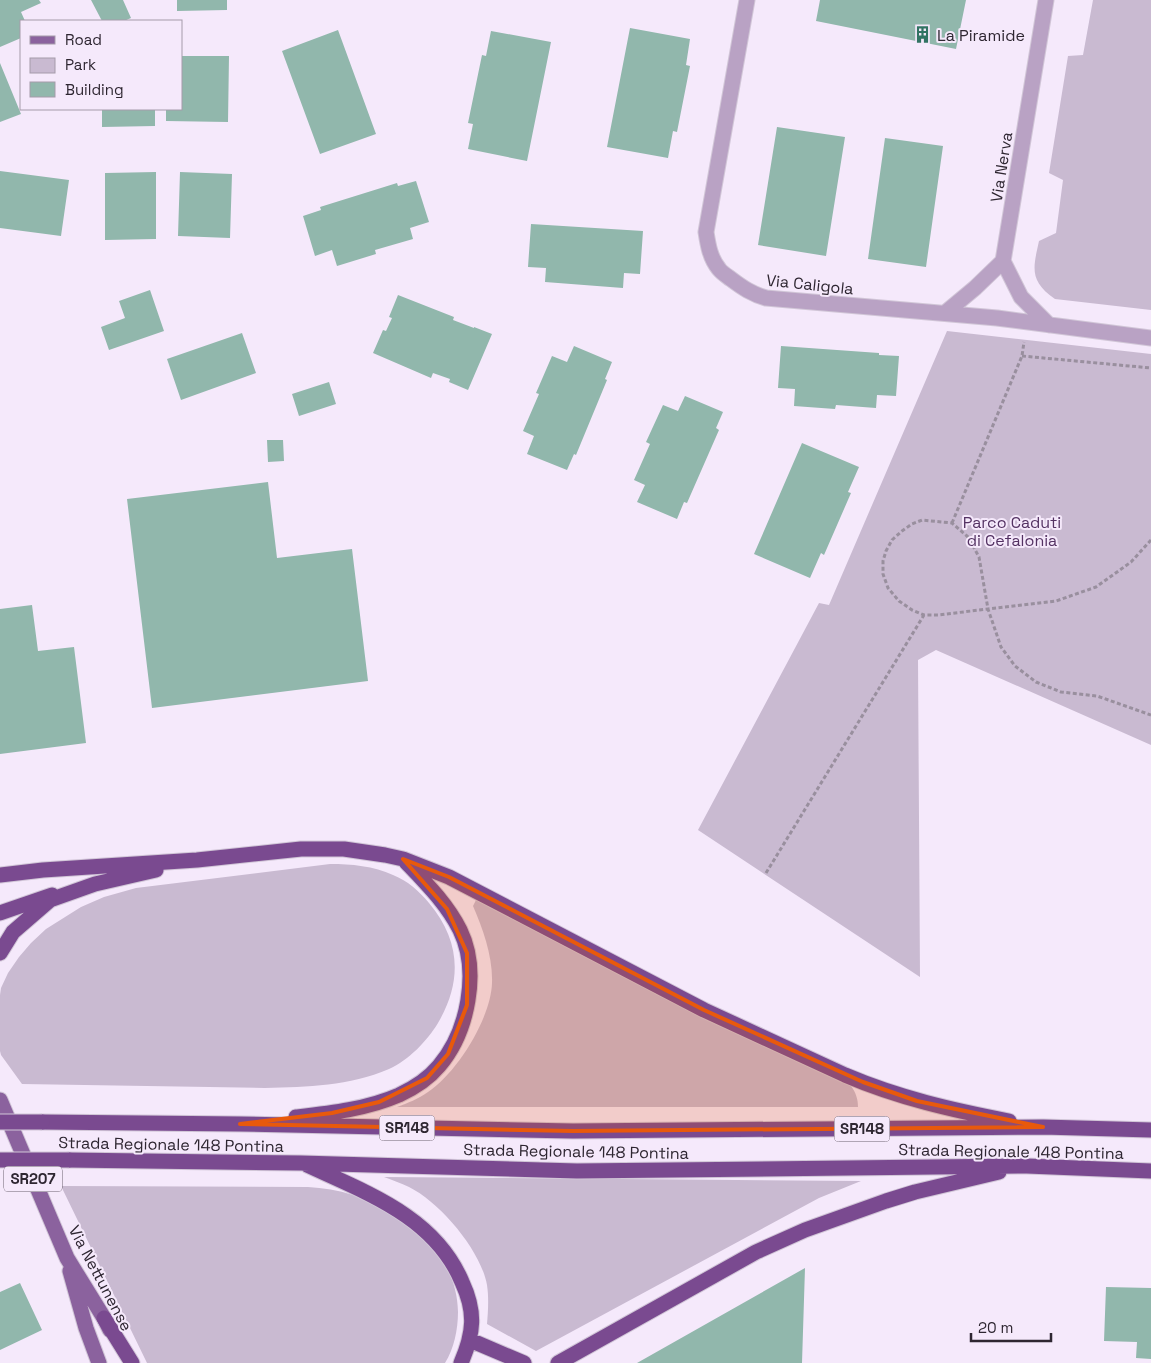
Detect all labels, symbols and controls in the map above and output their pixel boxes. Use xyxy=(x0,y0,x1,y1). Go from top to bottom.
legend xyxy=(20,20,182,110)
building icon: La Piramide xyxy=(913,25,933,45)
place label: La Piramide xyxy=(937,25,1025,46)
text: Road xyxy=(65,30,102,49)
text: Park xyxy=(65,55,96,74)
text: Building xyxy=(65,80,124,99)
street label: Via Nerva xyxy=(986,130,1017,204)
street label: Via Caligola xyxy=(765,269,855,300)
park label: Parco Caduti di Cefalonia xyxy=(963,512,1061,551)
road number: SR148 xyxy=(380,1116,434,1140)
road number: SR148 xyxy=(834,1116,890,1142)
street label: Strada Regionale 148 Pontina xyxy=(58,1132,284,1157)
street label: Strada Regionale 148 Pontina xyxy=(463,1139,689,1164)
street label: Strada Regionale 148 Pontina xyxy=(898,1139,1124,1164)
road number: SR207 xyxy=(4,1166,62,1192)
street label: Via Nettunense xyxy=(64,1222,137,1335)
scale bar xyxy=(971,1310,1051,1342)
text: 20 m xyxy=(978,1318,1013,1337)

